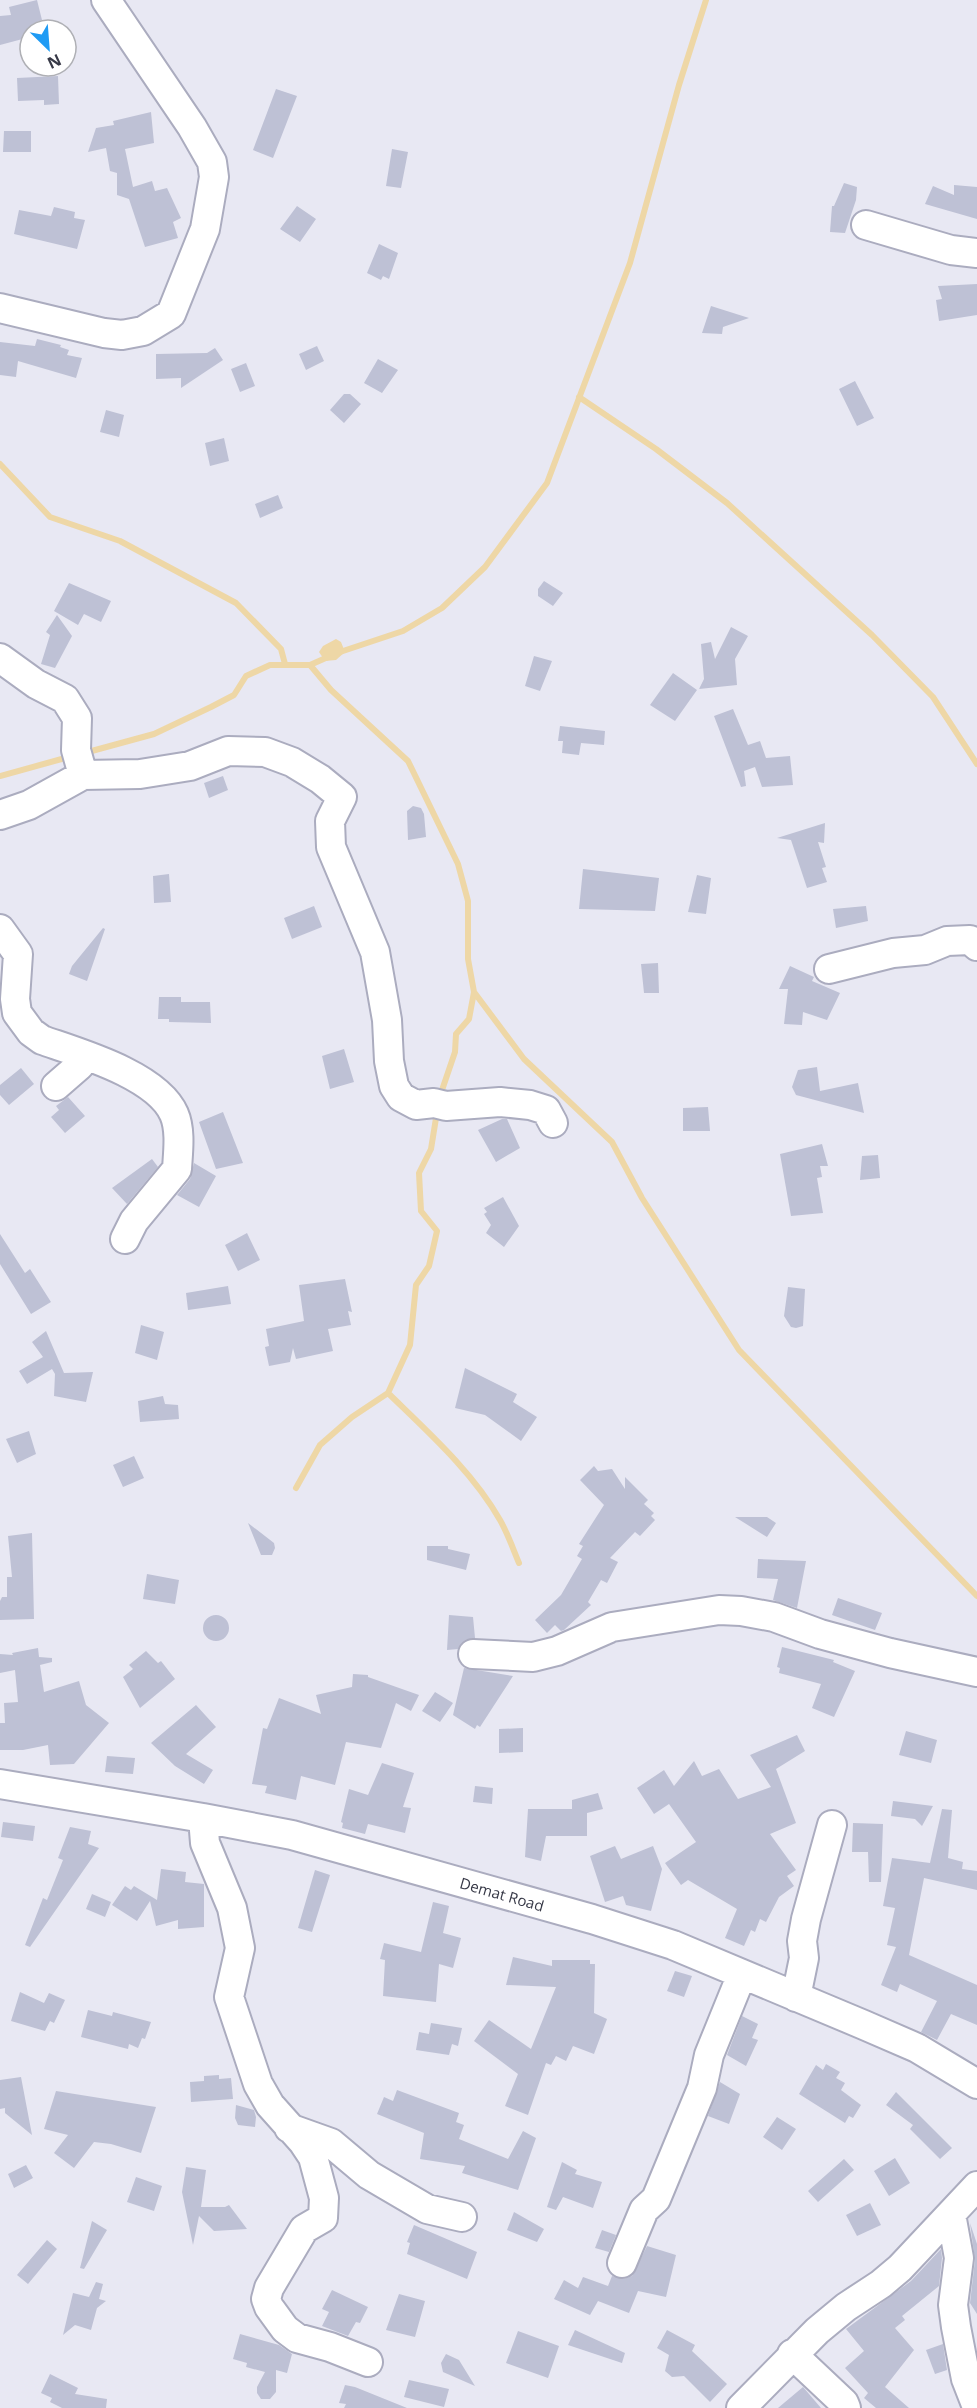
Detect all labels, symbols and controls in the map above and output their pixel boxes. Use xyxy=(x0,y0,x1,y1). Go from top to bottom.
north arrow xyxy=(18,18,78,78)
text: N xyxy=(44,49,65,74)
street label: Demat Road xyxy=(458,1872,546,1916)

